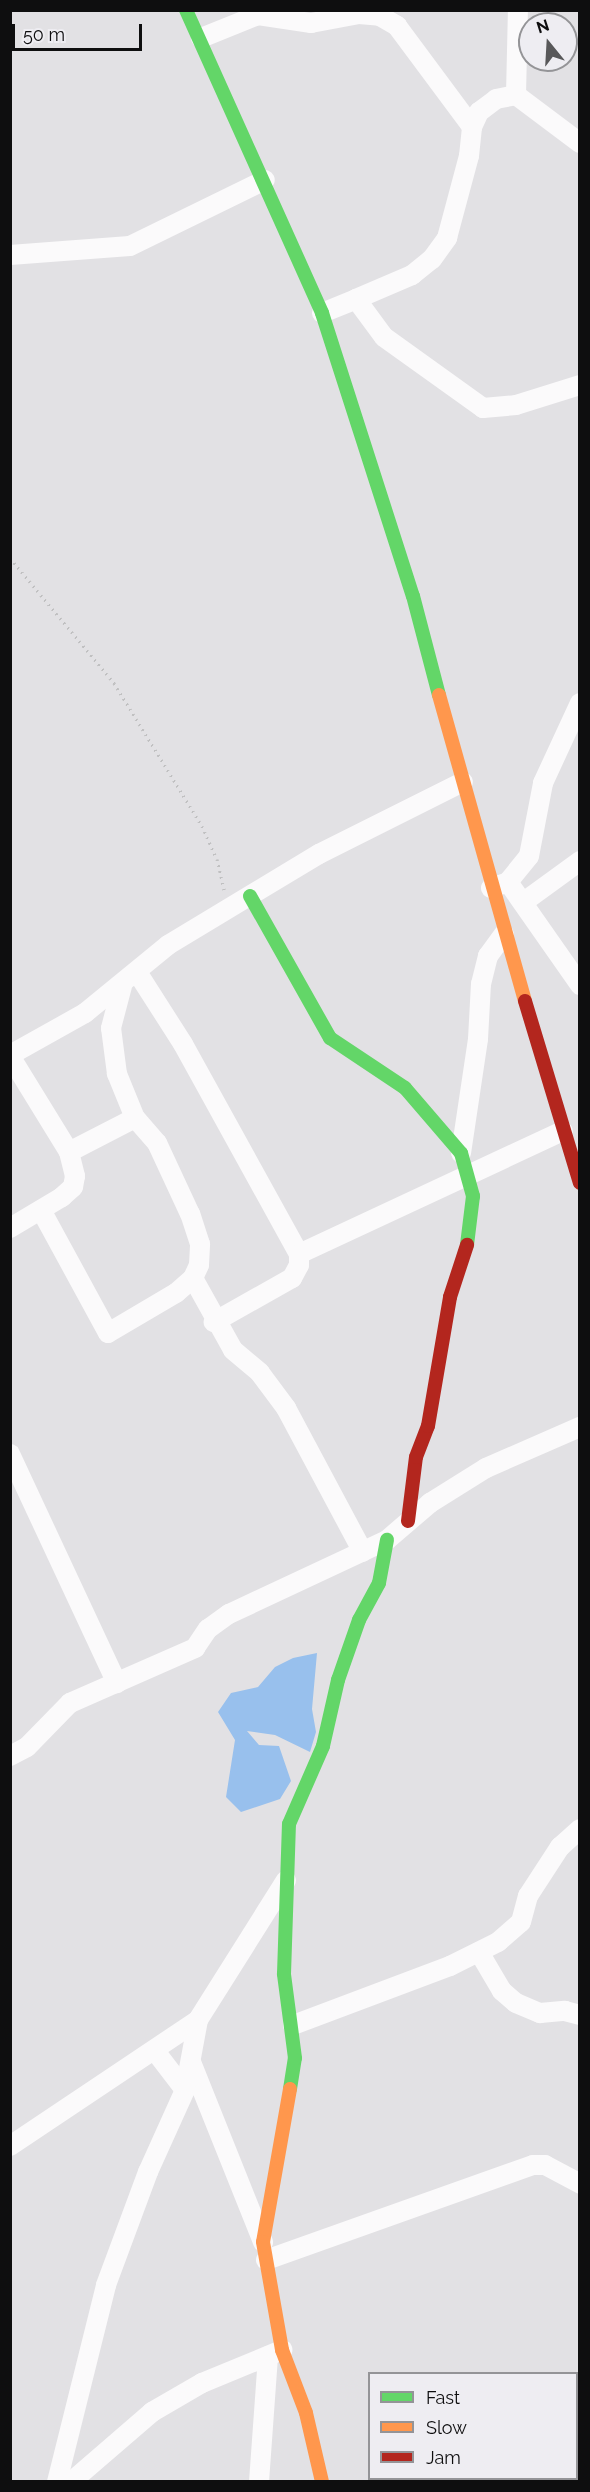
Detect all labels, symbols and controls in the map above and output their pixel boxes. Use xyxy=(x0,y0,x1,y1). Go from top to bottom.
scale bar xyxy=(15,12,146,50)
north arrow xyxy=(518,12,578,72)
text: N xyxy=(534,15,552,37)
text: 50 m xyxy=(23,24,65,45)
legend xyxy=(368,2372,578,2480)
text: Fast xyxy=(426,2387,460,2408)
text: Slow xyxy=(426,2417,467,2438)
text: Jam xyxy=(426,2447,461,2468)

